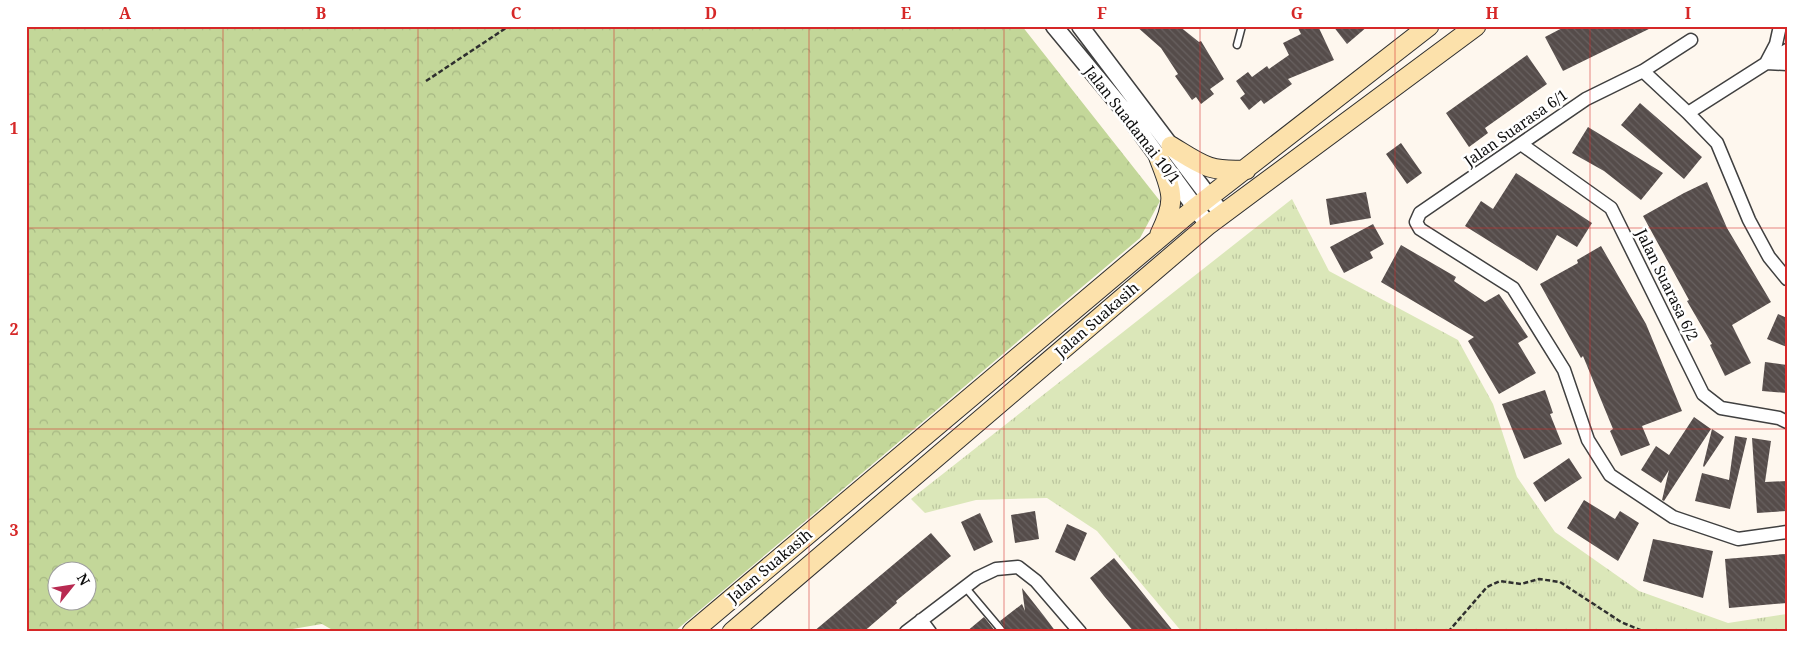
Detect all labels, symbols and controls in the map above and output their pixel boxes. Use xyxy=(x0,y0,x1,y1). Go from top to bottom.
text: A xyxy=(119,2,132,24)
text: B xyxy=(316,2,327,24)
text: C xyxy=(511,2,522,24)
text: D xyxy=(705,2,717,24)
text: E xyxy=(901,2,911,24)
text: F xyxy=(1097,2,1107,24)
text: G xyxy=(1291,2,1303,24)
text: H xyxy=(1485,2,1499,24)
text: I xyxy=(1685,2,1691,24)
street label: Jalan Suadamai 10/1 xyxy=(1080,60,1185,188)
street label: Jalan Suarasa 6/1 xyxy=(1459,84,1571,171)
text: 1 xyxy=(9,117,19,139)
street label: Jalan Suarasa 6/2 xyxy=(1632,224,1704,344)
street label: Jalan Suakasih xyxy=(1049,277,1143,362)
text: 2 xyxy=(9,318,19,340)
text: 3 xyxy=(9,519,19,541)
street label: Jalan Suakasih xyxy=(722,524,816,607)
north arrow xyxy=(48,560,98,610)
text: N xyxy=(73,570,95,589)

